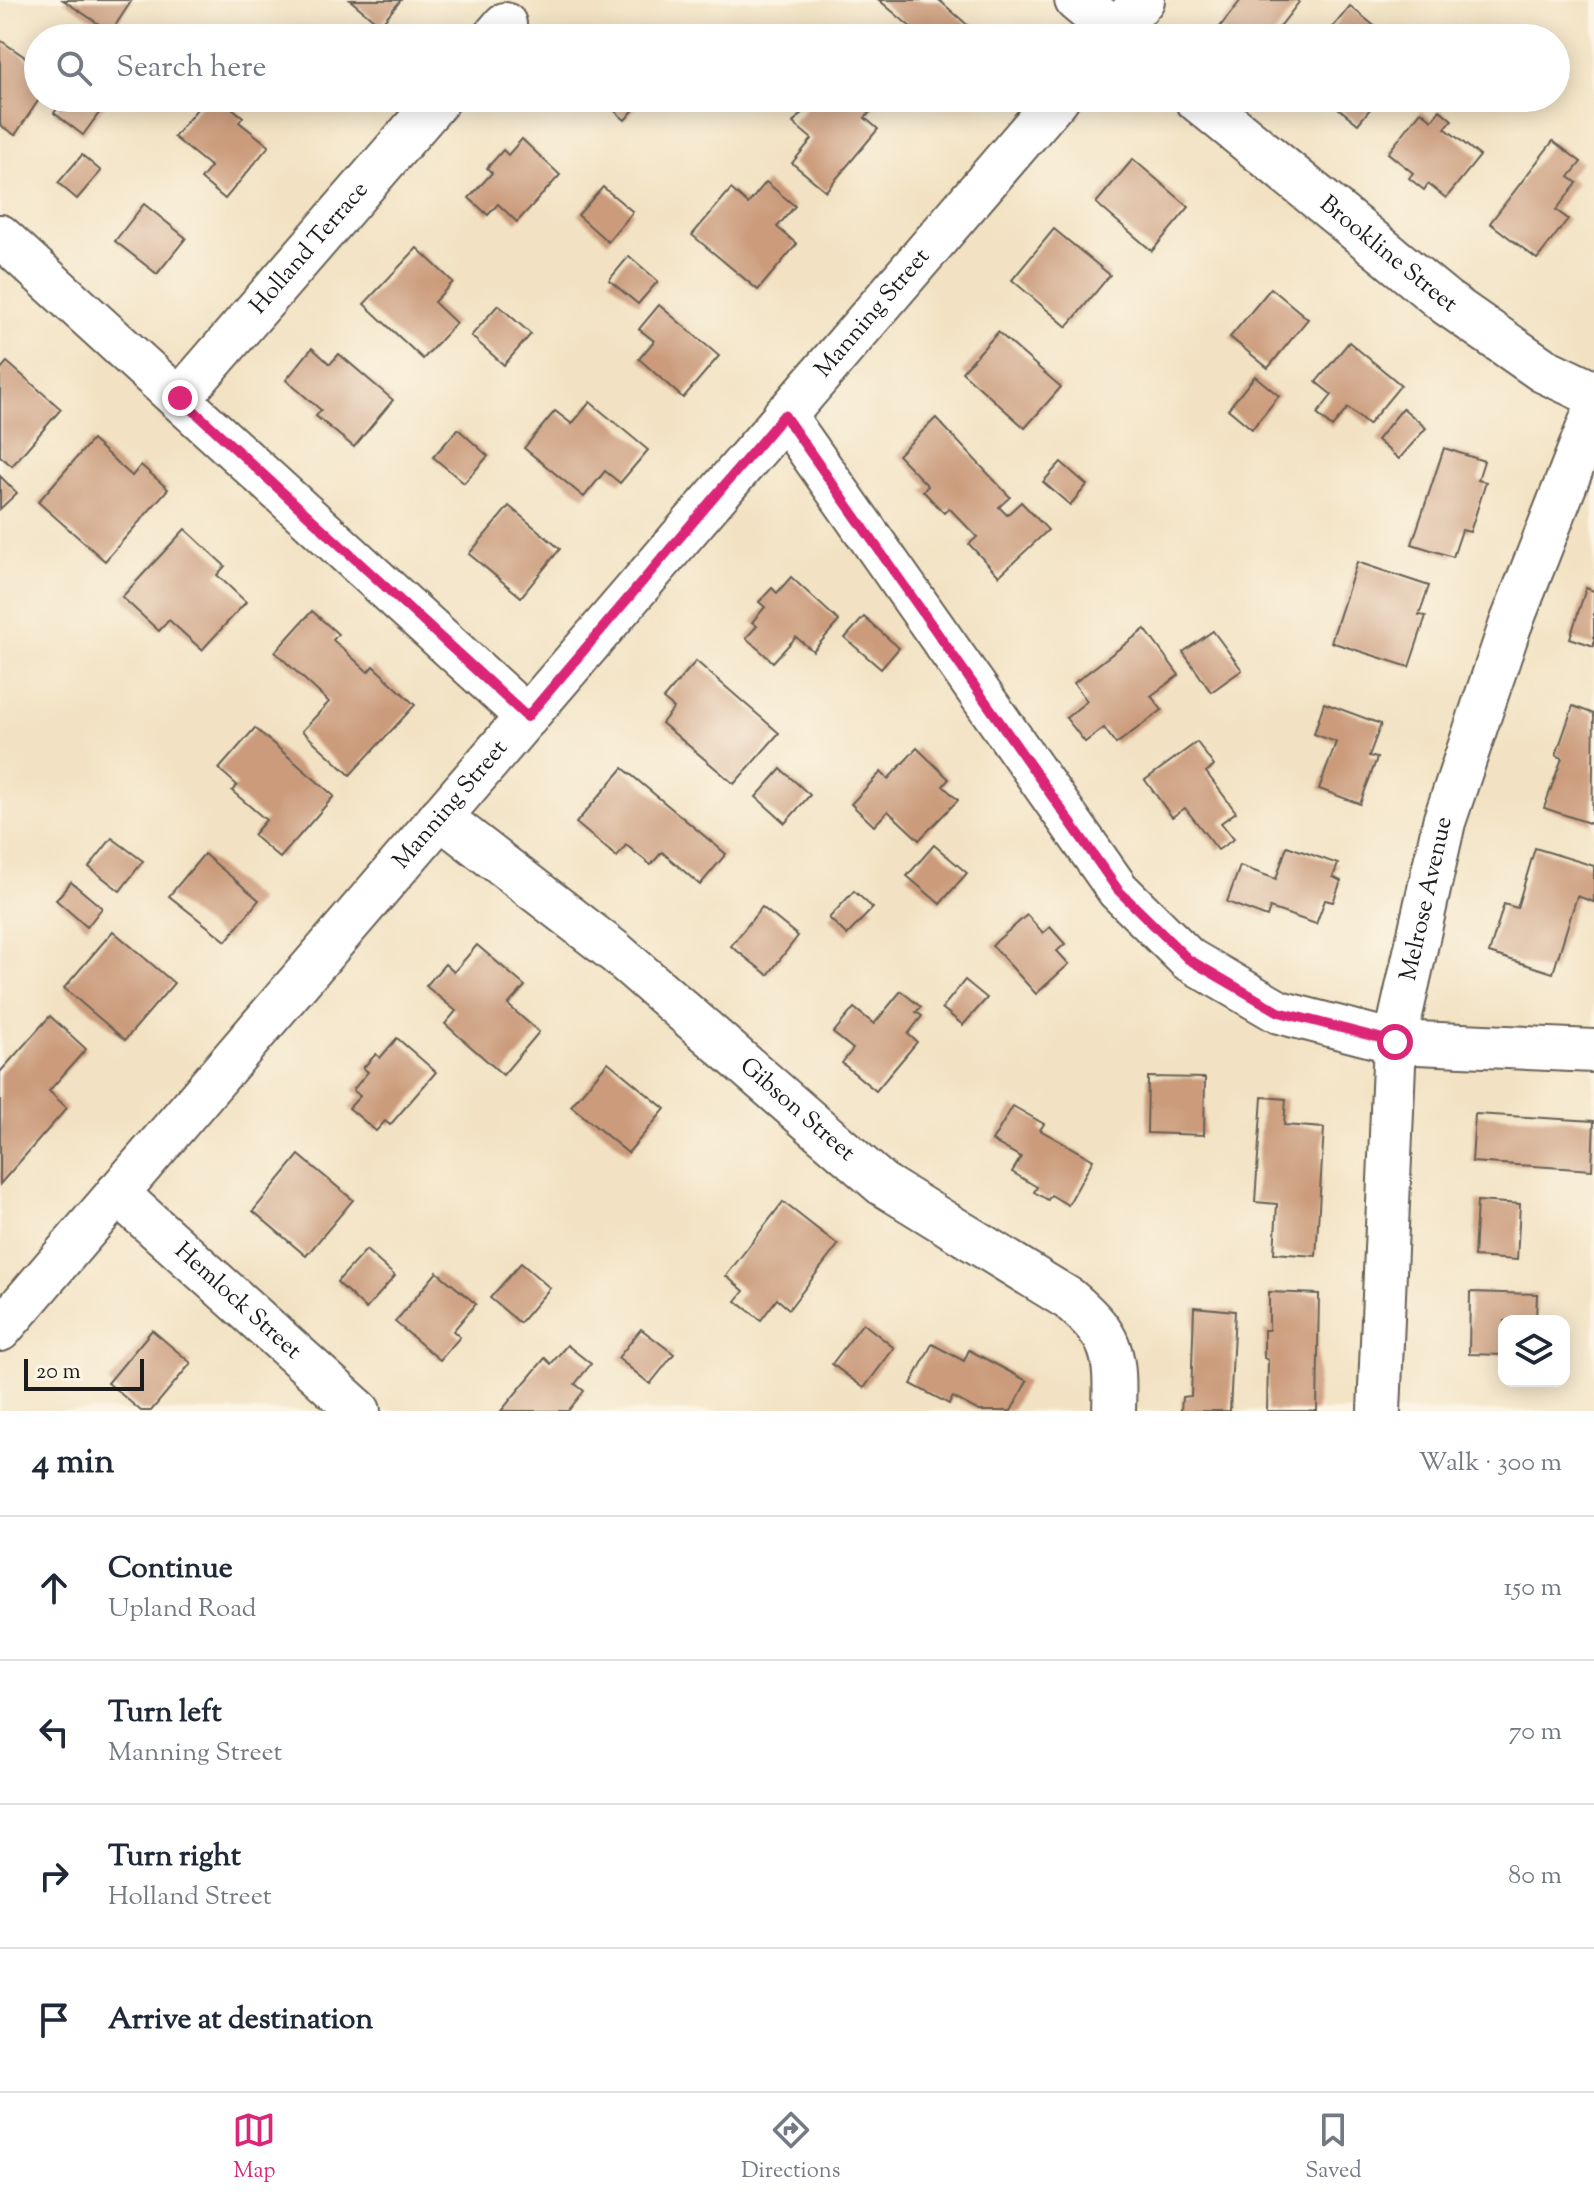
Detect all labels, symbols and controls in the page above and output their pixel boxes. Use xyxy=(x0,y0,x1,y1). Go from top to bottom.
search box xyxy=(24,24,1570,112)
icon: search xyxy=(52,46,96,90)
text: Search here xyxy=(116,47,266,90)
street label: Holland Terrace xyxy=(243,175,377,322)
street label: Brookline Street xyxy=(1312,188,1464,322)
street label: Manning Street xyxy=(808,241,938,386)
route end xyxy=(162,380,198,416)
street label: Manning Street xyxy=(385,733,516,877)
street label: Melrose Avenue xyxy=(1392,813,1462,984)
route start xyxy=(1377,1024,1413,1060)
street label: Gibson Street xyxy=(732,1050,862,1170)
street label: Hemlock Street xyxy=(166,1235,308,1368)
map controls xyxy=(1498,1315,1570,1387)
button: layers xyxy=(1498,1315,1570,1387)
scale bar xyxy=(24,1355,144,1391)
text: 20 m xyxy=(36,1357,81,1389)
text: 4 min xyxy=(32,1439,114,1488)
text: Walk · 300 m xyxy=(1419,1445,1562,1482)
text: Continue xyxy=(108,1548,233,1591)
icon: ahead xyxy=(32,1566,76,1610)
text: 150 m xyxy=(1503,1570,1562,1607)
text: Upland Road xyxy=(108,1591,257,1628)
text: Turn left xyxy=(108,1692,222,1735)
icon: left xyxy=(32,1710,76,1754)
text: 70 m xyxy=(1509,1714,1562,1751)
text: Manning Street xyxy=(108,1735,282,1772)
text: Turn right xyxy=(108,1836,241,1879)
icon: right xyxy=(32,1854,76,1898)
text: 80 m xyxy=(1508,1858,1562,1895)
text: Holland Street xyxy=(108,1879,272,1916)
icon: arrive xyxy=(32,1998,76,2042)
text: Arrive at destination xyxy=(108,1999,373,2042)
tab: Map xyxy=(232,2108,276,2188)
tab: Directions xyxy=(741,2108,840,2188)
tab: Saved xyxy=(1305,2108,1362,2188)

